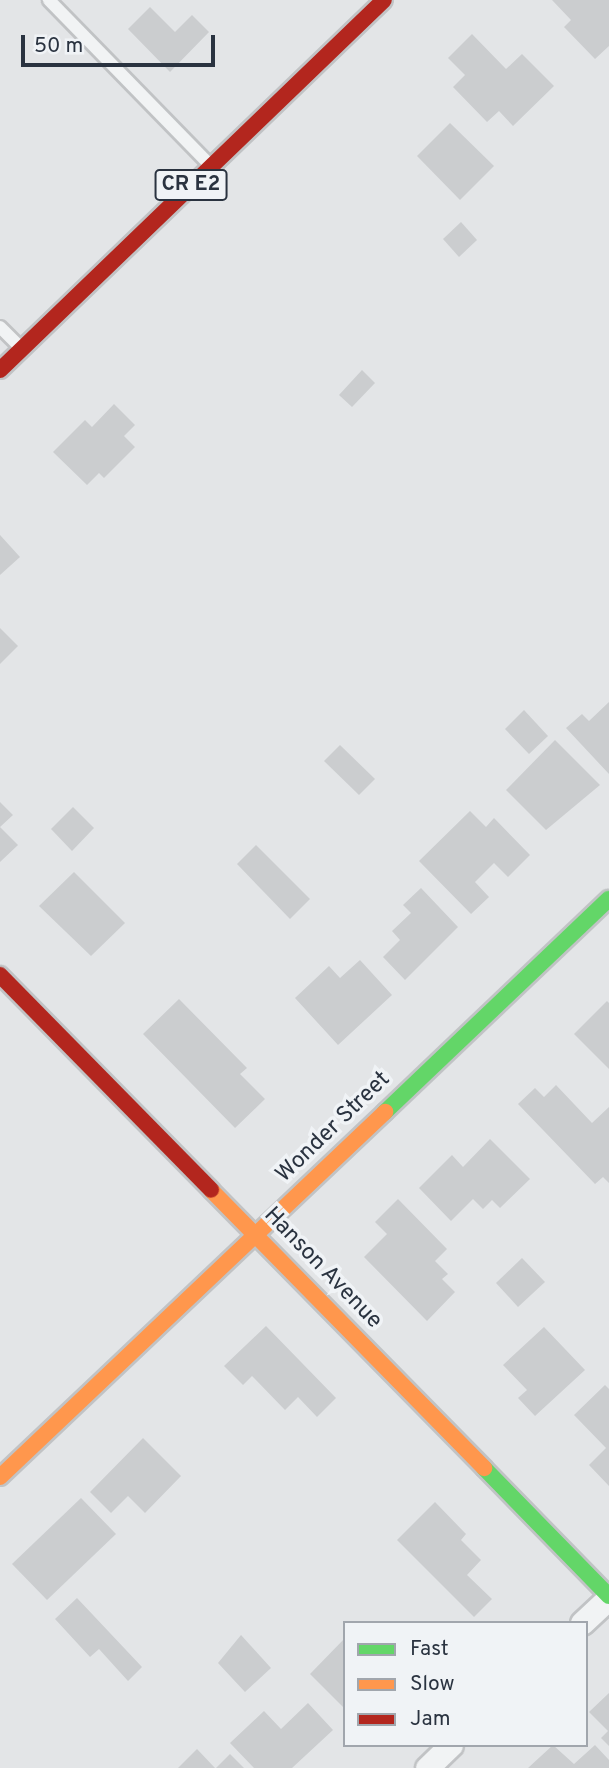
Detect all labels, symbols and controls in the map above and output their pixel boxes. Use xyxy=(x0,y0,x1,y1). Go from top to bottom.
scale bar xyxy=(24,21,219,65)
text: 50 m xyxy=(34,33,83,60)
road number: CR E2 xyxy=(154,168,228,202)
street label: Wonder Street xyxy=(271,1067,397,1189)
street label: Hanson Avenue xyxy=(257,1202,387,1336)
legend xyxy=(343,1621,588,1747)
text: Fast xyxy=(410,1636,449,1663)
text: Slow xyxy=(410,1671,455,1698)
text: Jam xyxy=(410,1706,451,1733)

